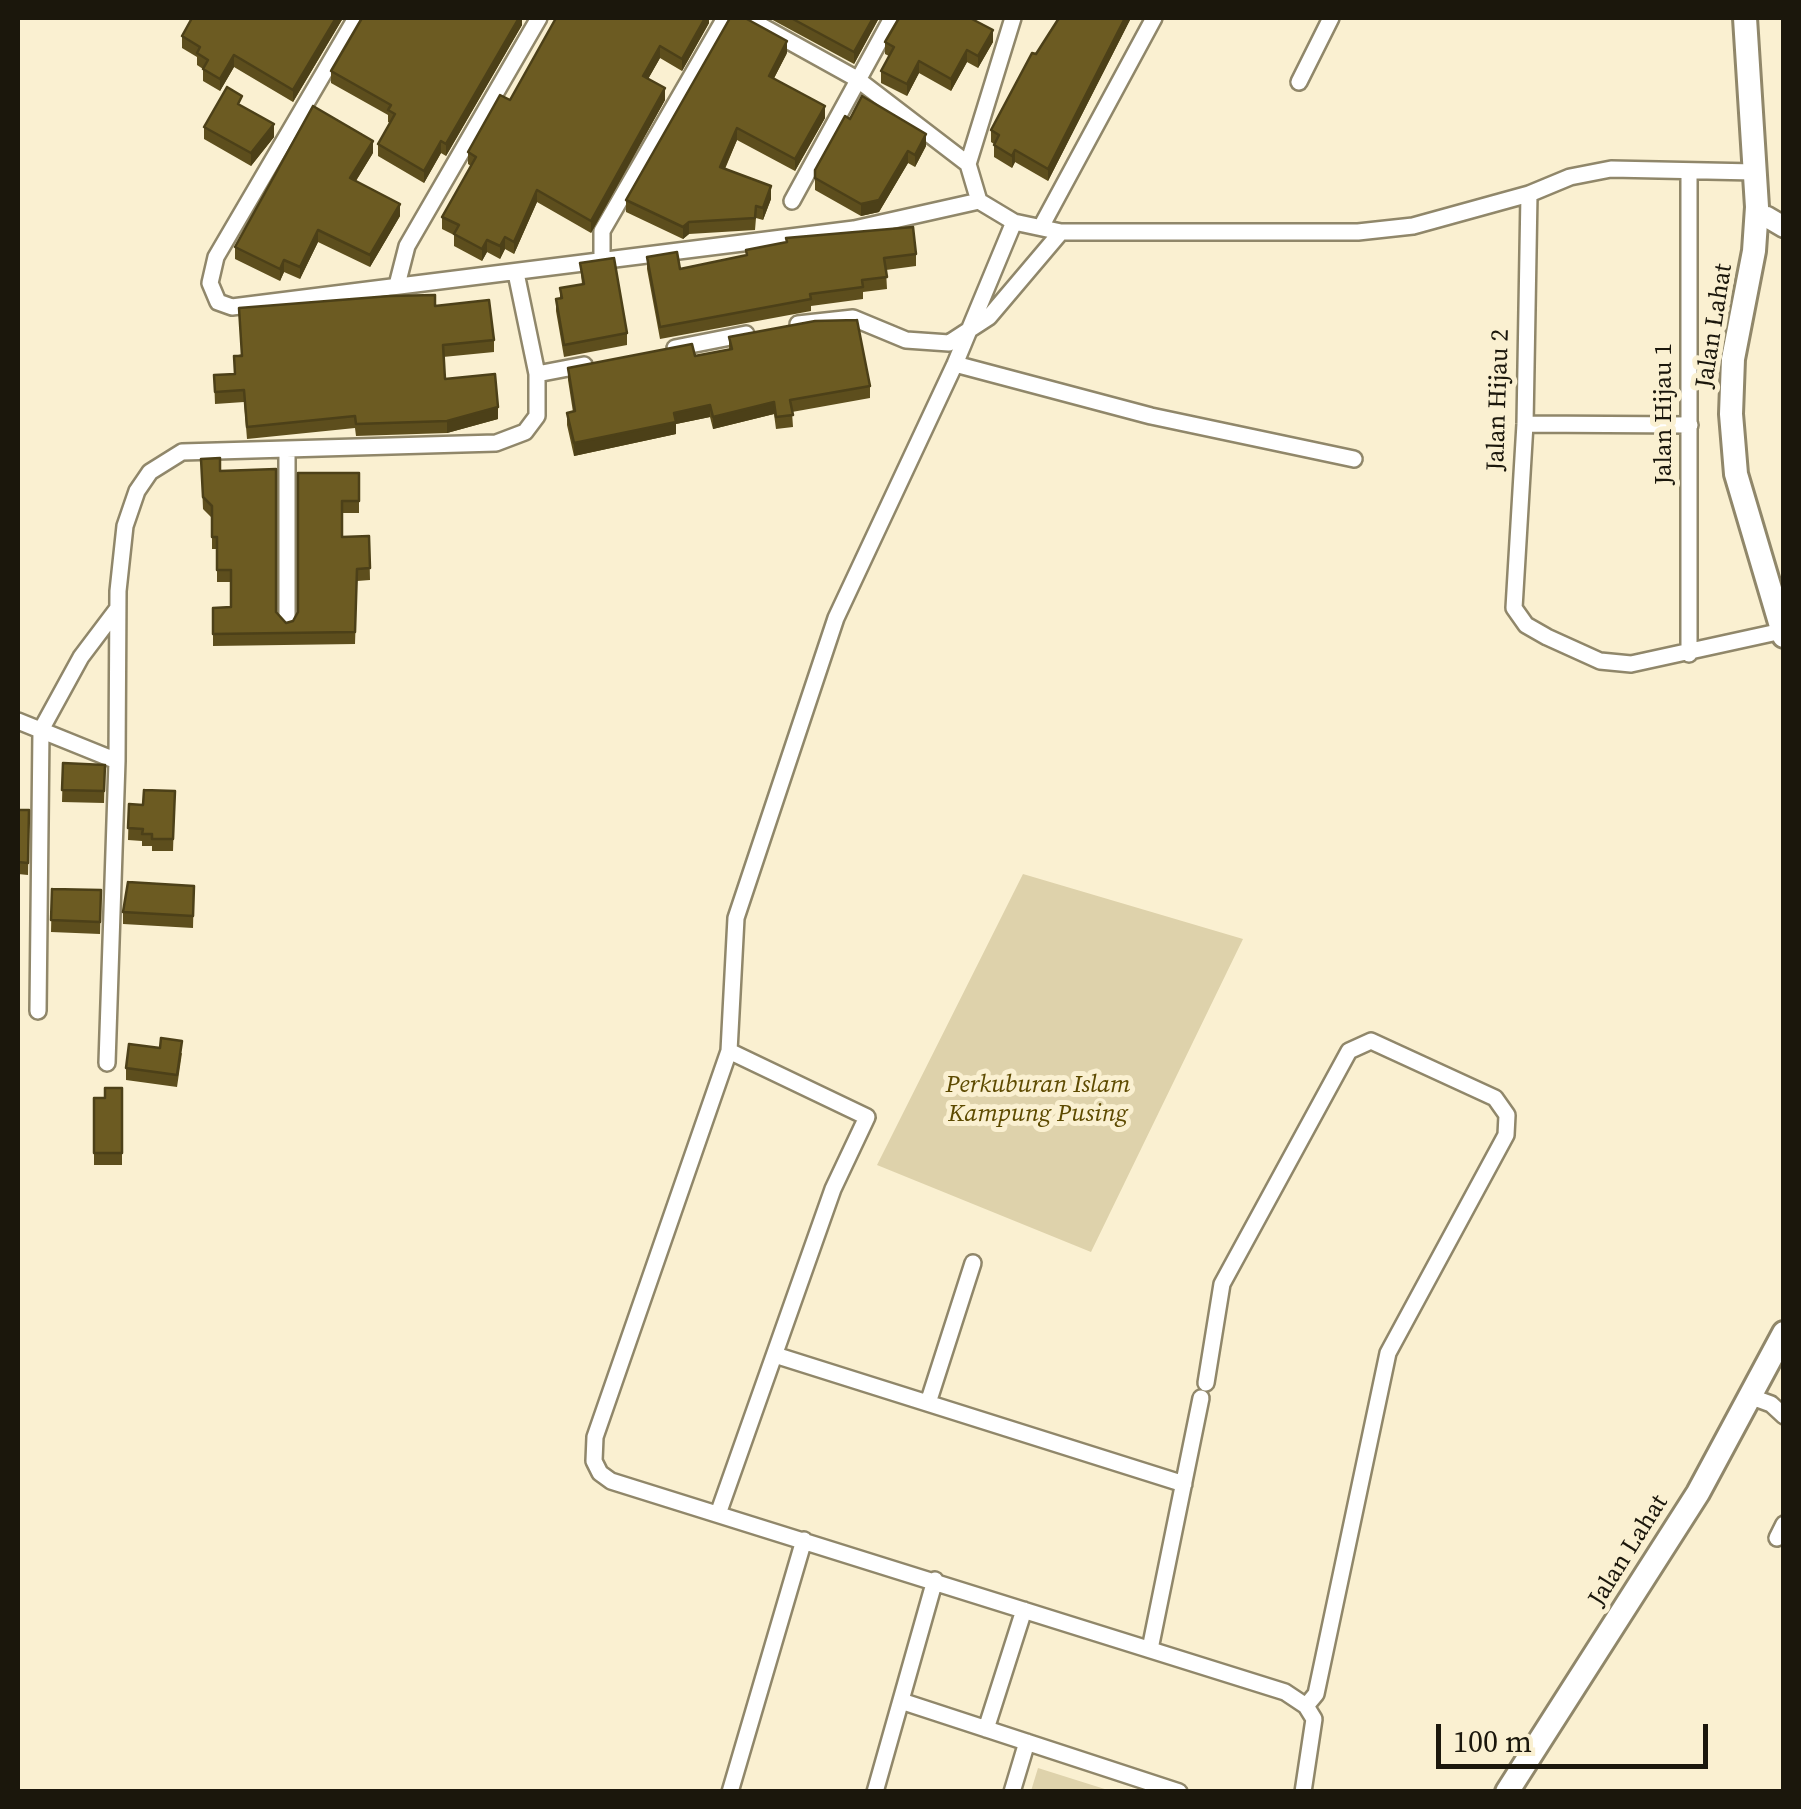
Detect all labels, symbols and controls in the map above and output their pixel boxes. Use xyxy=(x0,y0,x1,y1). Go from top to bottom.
street label: Jalan Lahat xyxy=(1690,262,1740,390)
street label: Jalan Hijau 2 xyxy=(1482,329,1516,471)
street label: Jalan Hijau 1 xyxy=(1650,343,1680,485)
park label: Perkuburan Islam Kampung Pusing xyxy=(945,1071,1131,1130)
street label: Jalan Lahat xyxy=(1583,1490,1675,1612)
scale bar xyxy=(1441,1704,1714,1766)
text: 100 m xyxy=(1453,1721,1532,1762)

